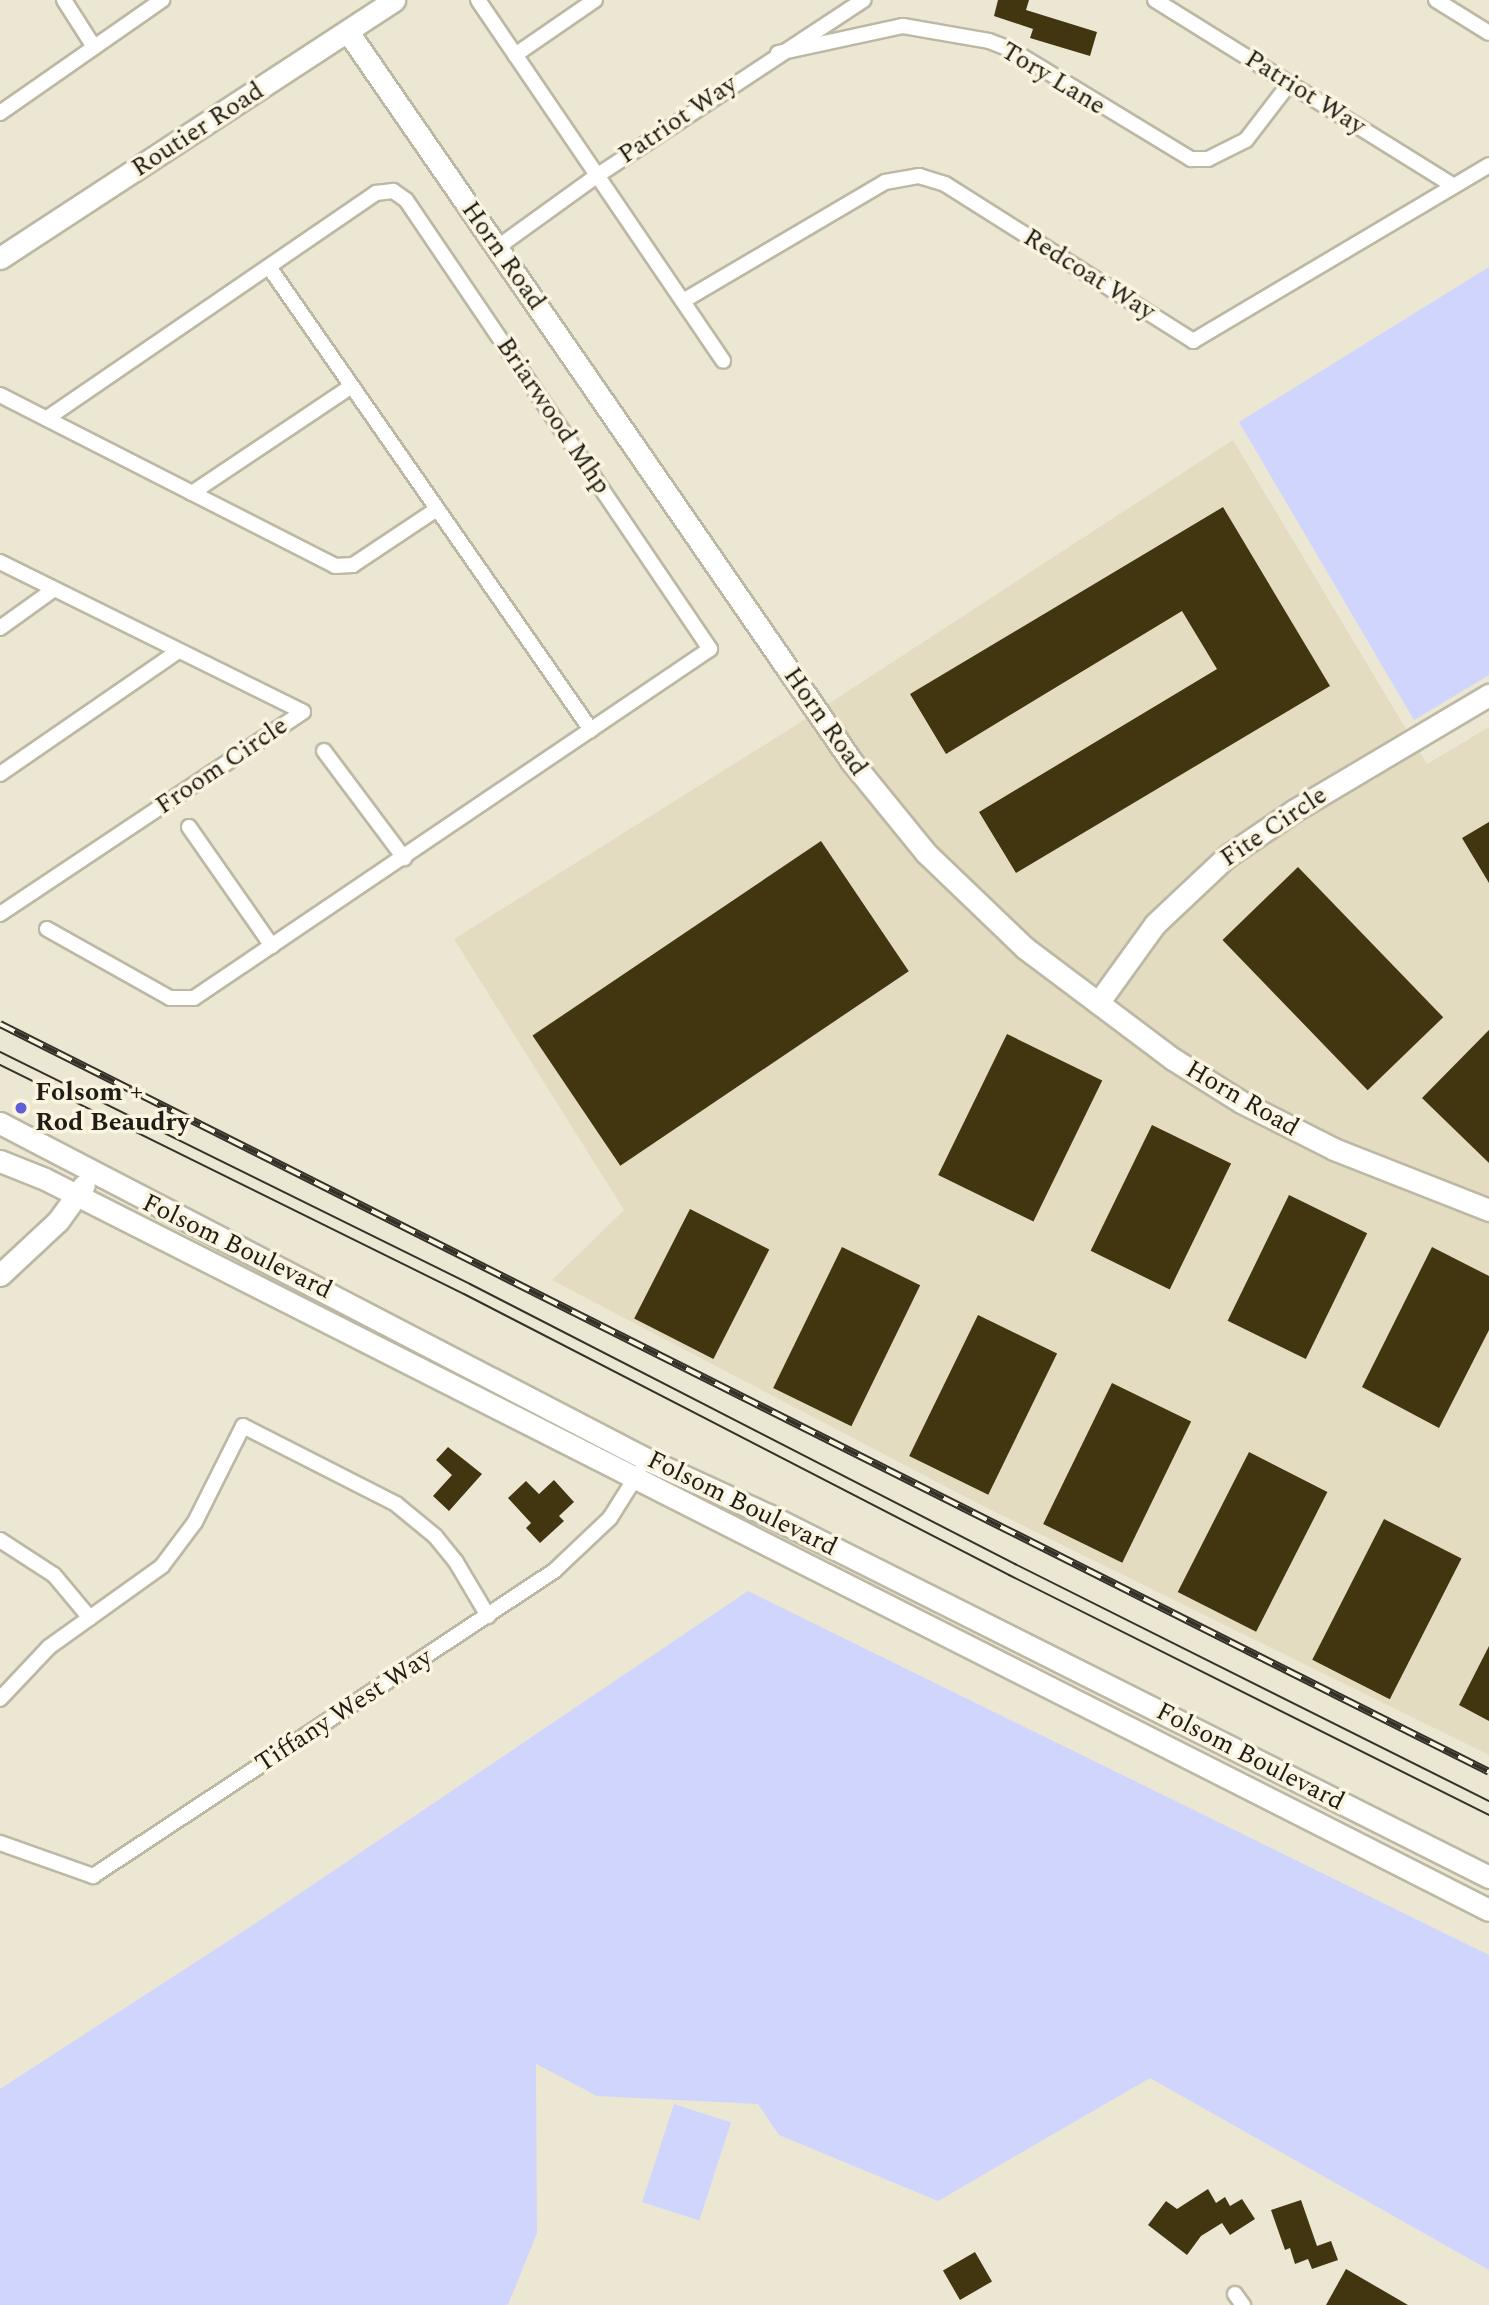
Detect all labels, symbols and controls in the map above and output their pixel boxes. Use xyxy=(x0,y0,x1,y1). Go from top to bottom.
street label: Tory Lane xyxy=(995,36,1111,122)
street label: Patriot Way xyxy=(1239,44,1371,142)
street label: Patriot Way xyxy=(613,69,743,171)
street label: Routier Road xyxy=(126,76,270,184)
street label: Horn Road xyxy=(454,196,552,316)
street label: Redcoat Way xyxy=(1017,222,1161,328)
street label: Briarwood Mhp xyxy=(489,332,617,500)
street label: Horn Road xyxy=(776,662,874,782)
street label: Froom Circle xyxy=(150,710,294,822)
street label: Fite Circle xyxy=(1215,780,1333,874)
street label: Horn Road xyxy=(1180,1054,1304,1144)
place label: Folsom + Rod Beaudry xyxy=(35,1077,189,1138)
marker: Folsom + Rod Beaudry xyxy=(13,1100,29,1116)
street label: Folsom Boulevard xyxy=(137,1188,337,1306)
street label: Folsom Boulevard xyxy=(642,1445,842,1563)
street label: Tiffany West Way xyxy=(250,1642,438,1780)
street label: Folsom Boulevard xyxy=(1151,1696,1349,1818)

